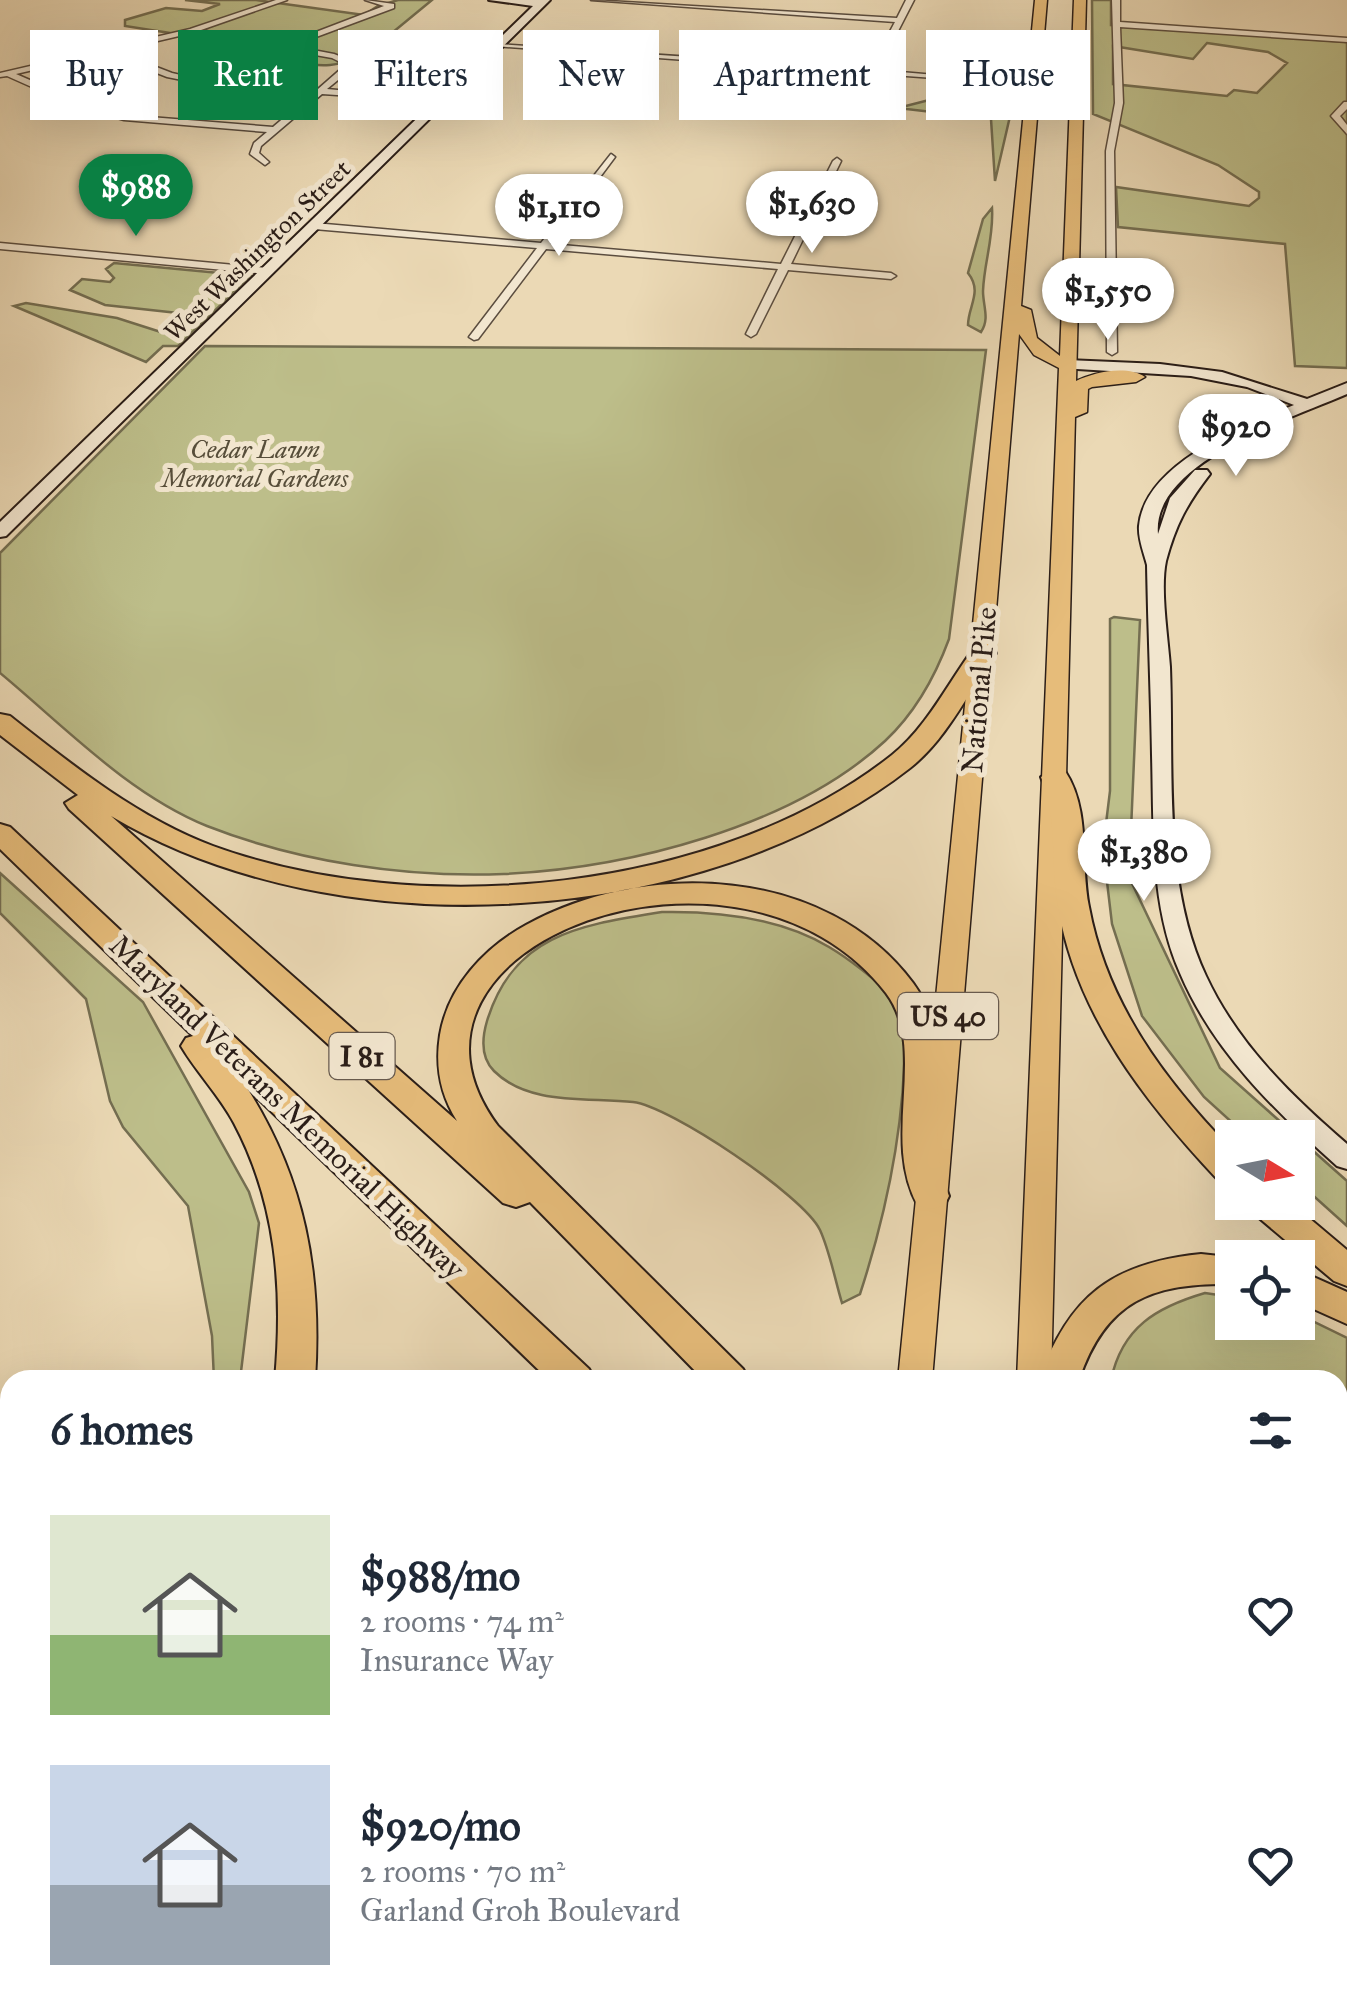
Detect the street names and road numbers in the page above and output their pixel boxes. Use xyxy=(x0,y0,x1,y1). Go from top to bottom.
street label: West Washington Street xyxy=(158,153,357,347)
street label: National Pike xyxy=(954,605,1004,775)
street label: Maryland Veterans Memorial Highway xyxy=(102,927,473,1287)
road number: US 40 xyxy=(898,993,998,1039)
road number: I 81 xyxy=(330,1033,394,1079)

